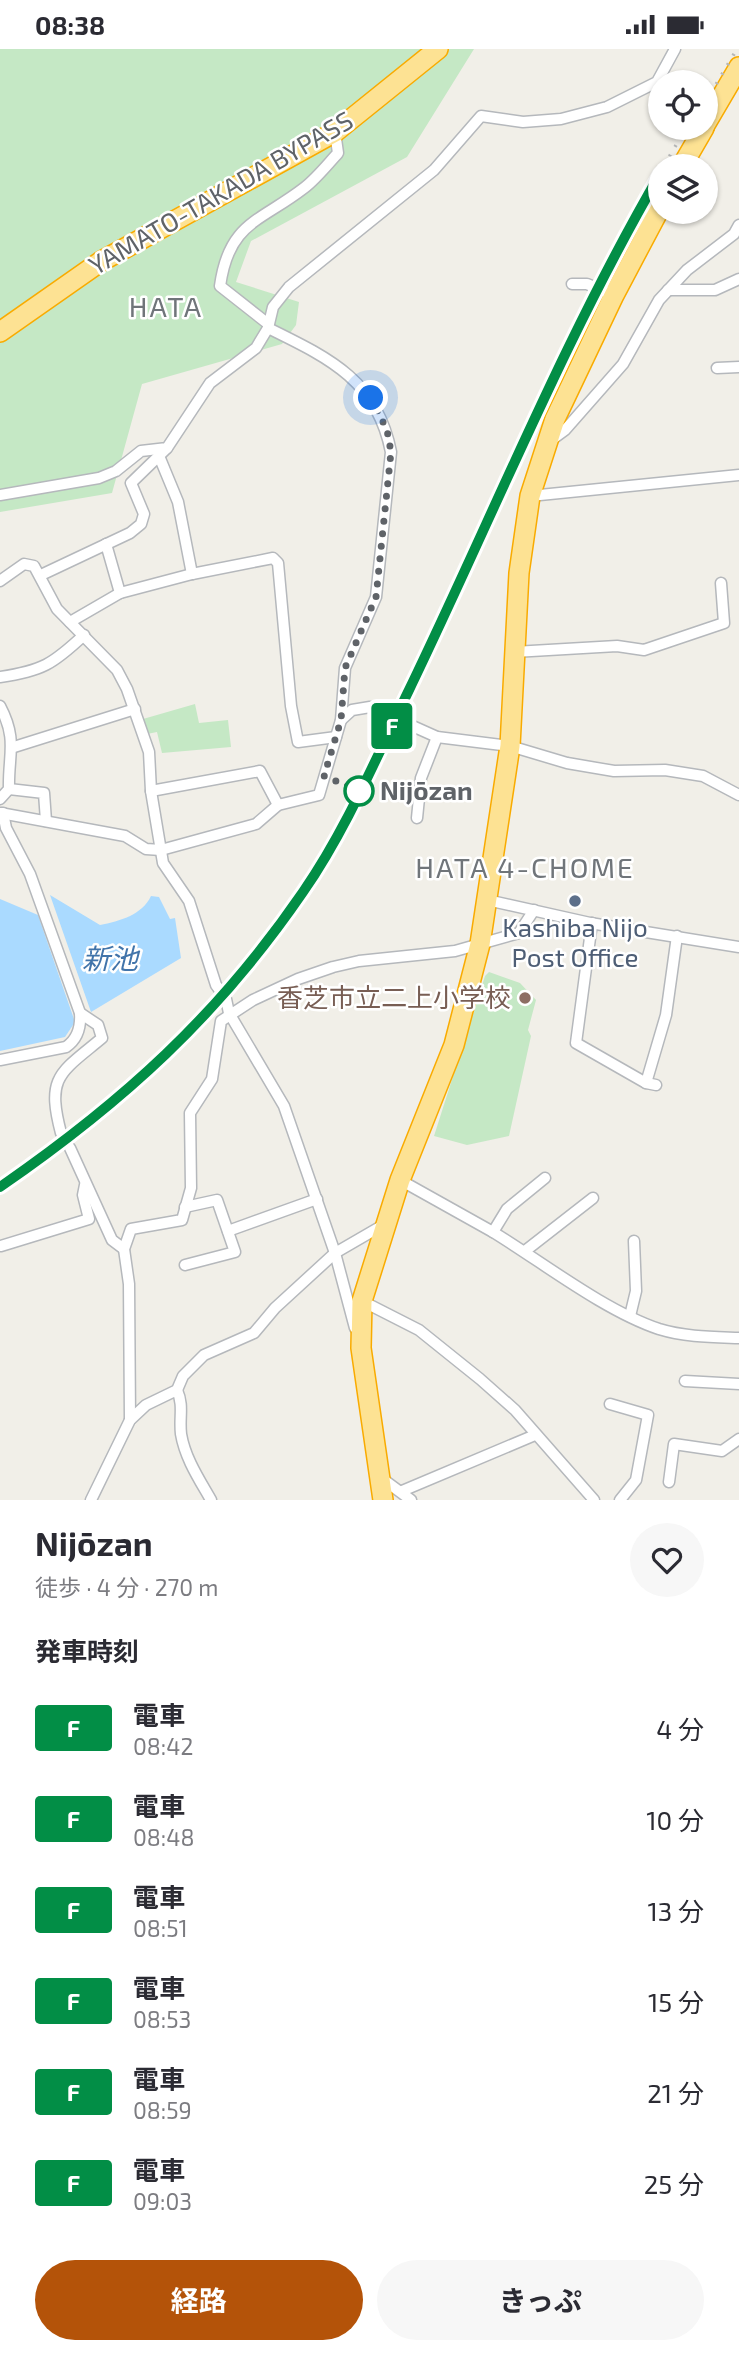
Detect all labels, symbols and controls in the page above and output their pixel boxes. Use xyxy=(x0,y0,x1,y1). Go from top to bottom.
text: 08:38 xyxy=(35,9,105,40)
map controls xyxy=(648,70,718,224)
button: locate xyxy=(648,70,718,140)
street label: YAMATO-TAKADA BYPASS xyxy=(83,103,358,280)
button: layers xyxy=(648,154,718,224)
district label: HATA xyxy=(129,289,203,323)
your location xyxy=(353,380,388,415)
line badge: F xyxy=(369,703,415,749)
text: F xyxy=(385,711,399,740)
place label: Nijōzan xyxy=(380,774,473,805)
marker: Nijōzan xyxy=(344,776,374,806)
district label: HATA 4-CHOME xyxy=(415,850,635,884)
marker: Kashiba Nijo Post Office xyxy=(567,893,583,909)
place label: Kashiba Nijo Post Office xyxy=(502,911,648,972)
water label: 新池 xyxy=(82,941,141,975)
place label: 香芝市立二上小学校 xyxy=(277,981,511,1012)
marker: 香芝市立二上小学校 xyxy=(517,990,533,1006)
text: Nijōzan xyxy=(35,1523,153,1563)
button: heart xyxy=(630,1523,704,1597)
text: 徒歩 · 4 分 · 270 m xyxy=(35,1573,219,1601)
text: 発車時刻 xyxy=(35,1635,139,1666)
text: 電車 xyxy=(133,1699,185,1730)
text: F xyxy=(67,1713,80,1742)
text: 4 分 xyxy=(656,1713,704,1744)
text: 08:42 xyxy=(133,1732,193,1760)
text: 電車 xyxy=(133,1790,185,1821)
text: F xyxy=(67,1804,80,1833)
text: 10 分 xyxy=(646,1804,704,1835)
text: 08:48 xyxy=(133,1823,194,1851)
text: 電車 xyxy=(133,1881,185,1912)
text: F xyxy=(67,1895,80,1924)
text: 13 分 xyxy=(647,1895,704,1926)
text: 08:51 xyxy=(133,1914,188,1942)
text: 電車 xyxy=(133,1972,185,2003)
text: F xyxy=(67,1986,80,2015)
text: 15 分 xyxy=(648,1986,704,2017)
text: 08:53 xyxy=(133,2005,191,2033)
text: 電車 xyxy=(133,2063,185,2094)
text: F xyxy=(67,2077,80,2106)
text: 21 分 xyxy=(647,2077,704,2108)
text: 08:59 xyxy=(133,2096,192,2124)
text: 電車 xyxy=(133,2154,185,2185)
text: F xyxy=(67,2168,80,2197)
text: 25 分 xyxy=(644,2168,704,2199)
text: 09:03 xyxy=(133,2187,192,2215)
button: 経路 xyxy=(35,2260,363,2340)
button: きっぷ xyxy=(377,2260,704,2340)

